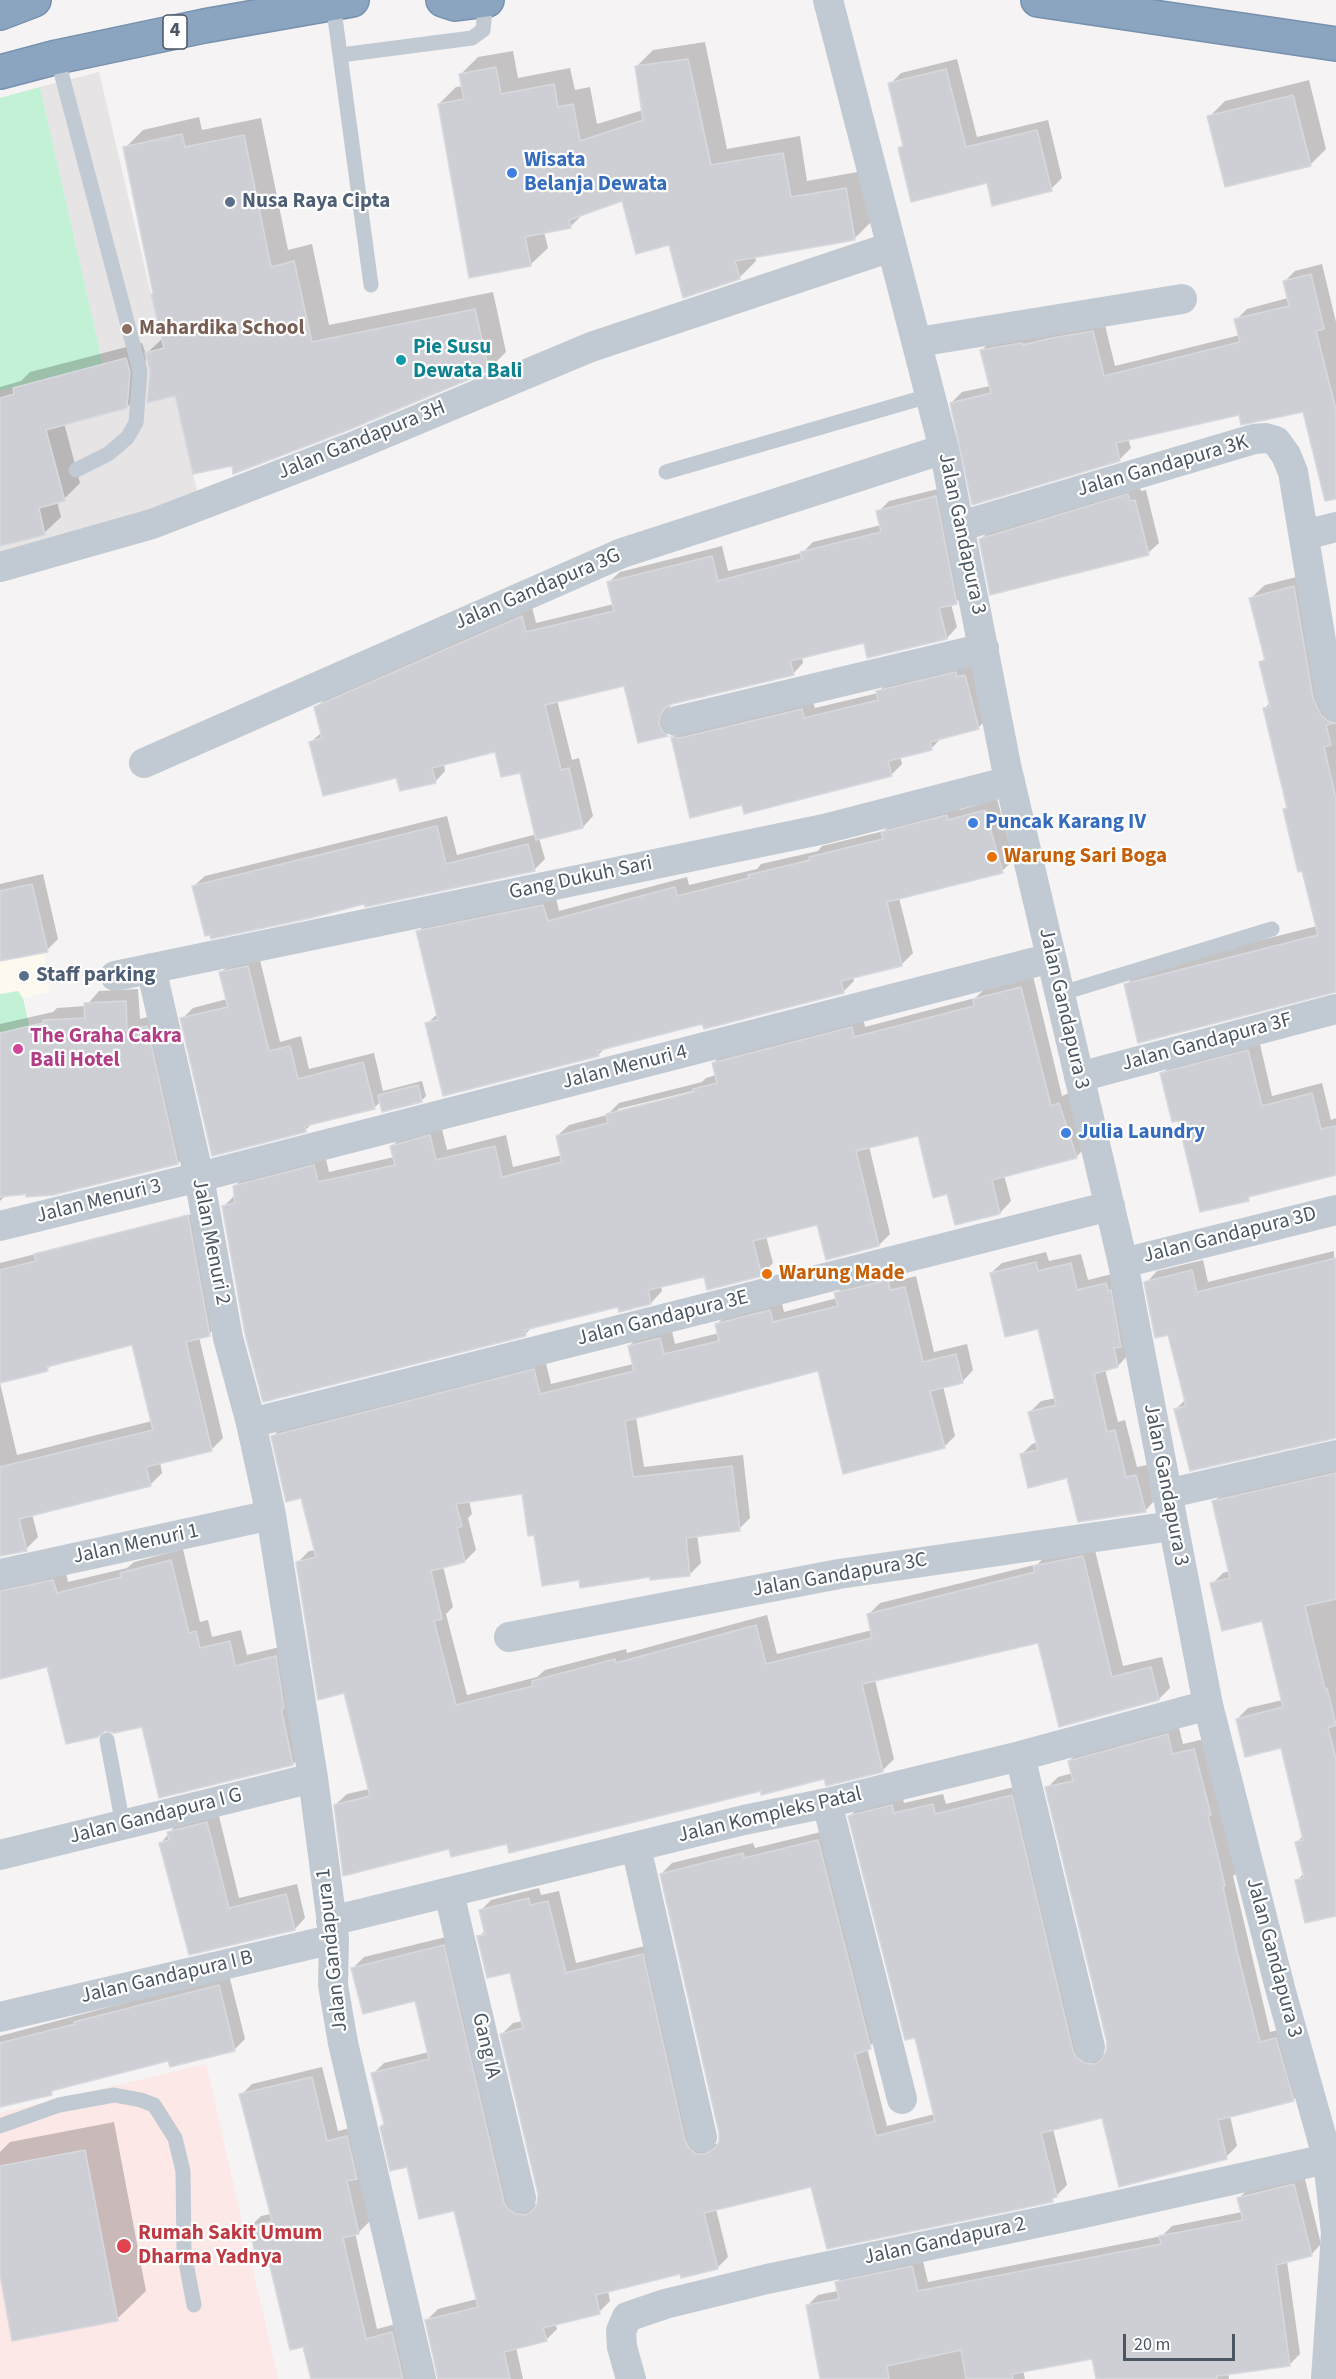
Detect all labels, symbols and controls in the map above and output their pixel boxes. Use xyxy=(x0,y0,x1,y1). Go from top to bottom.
road number: 4 xyxy=(163,15,187,49)
place label: Wisata Belanja Dewata xyxy=(524,148,667,198)
marker: Wisata Belanja Dewata xyxy=(505,166,519,180)
place label: Nusa Raya Cipta xyxy=(242,189,390,215)
marker: Nusa Raya Cipta xyxy=(223,195,237,209)
place label: Mahardika School xyxy=(139,316,304,342)
marker: Mahardika School xyxy=(120,322,134,336)
place label: Pie Susu Dewata Bali xyxy=(413,335,522,385)
marker: Pie Susu Dewata Bali xyxy=(394,353,408,367)
street label: Jalan Gandapura 3H xyxy=(275,396,449,486)
street label: Jalan Gandapura 3K xyxy=(1075,431,1251,503)
street label: Jalan Gandapura 3 xyxy=(932,451,990,617)
street label: Jalan Gandapura 3G xyxy=(451,544,625,636)
place label: Puncak Karang IV xyxy=(985,810,1146,836)
marker: Puncak Karang IV xyxy=(966,816,980,830)
place label: Warung Sari Boga xyxy=(1004,844,1167,870)
marker: Warung Sari Boga xyxy=(985,850,999,864)
street label: Gang Dukuh Sari xyxy=(507,852,655,906)
street label: Jalan Gandapura 3 xyxy=(1032,926,1094,1092)
place label: Staff parking xyxy=(36,963,156,989)
marker: Staff parking xyxy=(17,969,31,983)
street label: Jalan Gandapura 3F xyxy=(1119,1008,1295,1078)
place label: The Graha Cakra Bali Hotel xyxy=(30,1024,182,1074)
street label: Jalan Menuri 4 xyxy=(560,1040,690,1096)
marker: The Graha Cakra Bali Hotel xyxy=(11,1042,25,1056)
place label: Julia Laundry xyxy=(1078,1120,1205,1146)
marker: Julia Laundry xyxy=(1059,1126,1073,1140)
street label: Jalan Menuri 3 xyxy=(34,1174,164,1230)
street label: Jalan Menuri 2 xyxy=(185,1177,235,1307)
street label: Jalan Gandapura 3D xyxy=(1141,1202,1319,1270)
place label: Warung Made xyxy=(779,1261,905,1287)
marker: Warung Made xyxy=(760,1267,774,1281)
street label: Jalan Gandapura 3E xyxy=(575,1286,751,1352)
street label: Jalan Gandapura 3 xyxy=(1137,1402,1193,1568)
street label: Jalan Menuri 1 xyxy=(71,1519,201,1571)
street label: Jalan Gandapura 3C xyxy=(751,1548,929,1604)
street label: Jalan Gandapura I G xyxy=(67,1783,245,1851)
street label: Jalan Kompleks Patal xyxy=(676,1783,864,1849)
street label: Jalan Gandapura 1 xyxy=(312,1867,354,2033)
street label: Jalan Gandapura 3 xyxy=(1240,1875,1306,2041)
street label: Jalan Gandapura I B xyxy=(78,1946,256,2010)
street label: Gang IA xyxy=(465,2011,505,2081)
street label: Jalan Gandapura 2 xyxy=(862,2213,1028,2271)
place label: Rumah Sakit Umum Dharma Yadnya xyxy=(138,2221,322,2271)
marker: Rumah Sakit Umum Dharma Yadnya xyxy=(115,2237,133,2255)
scale bar xyxy=(1126,2322,1238,2360)
text: 20 m xyxy=(1134,2332,1170,2357)

